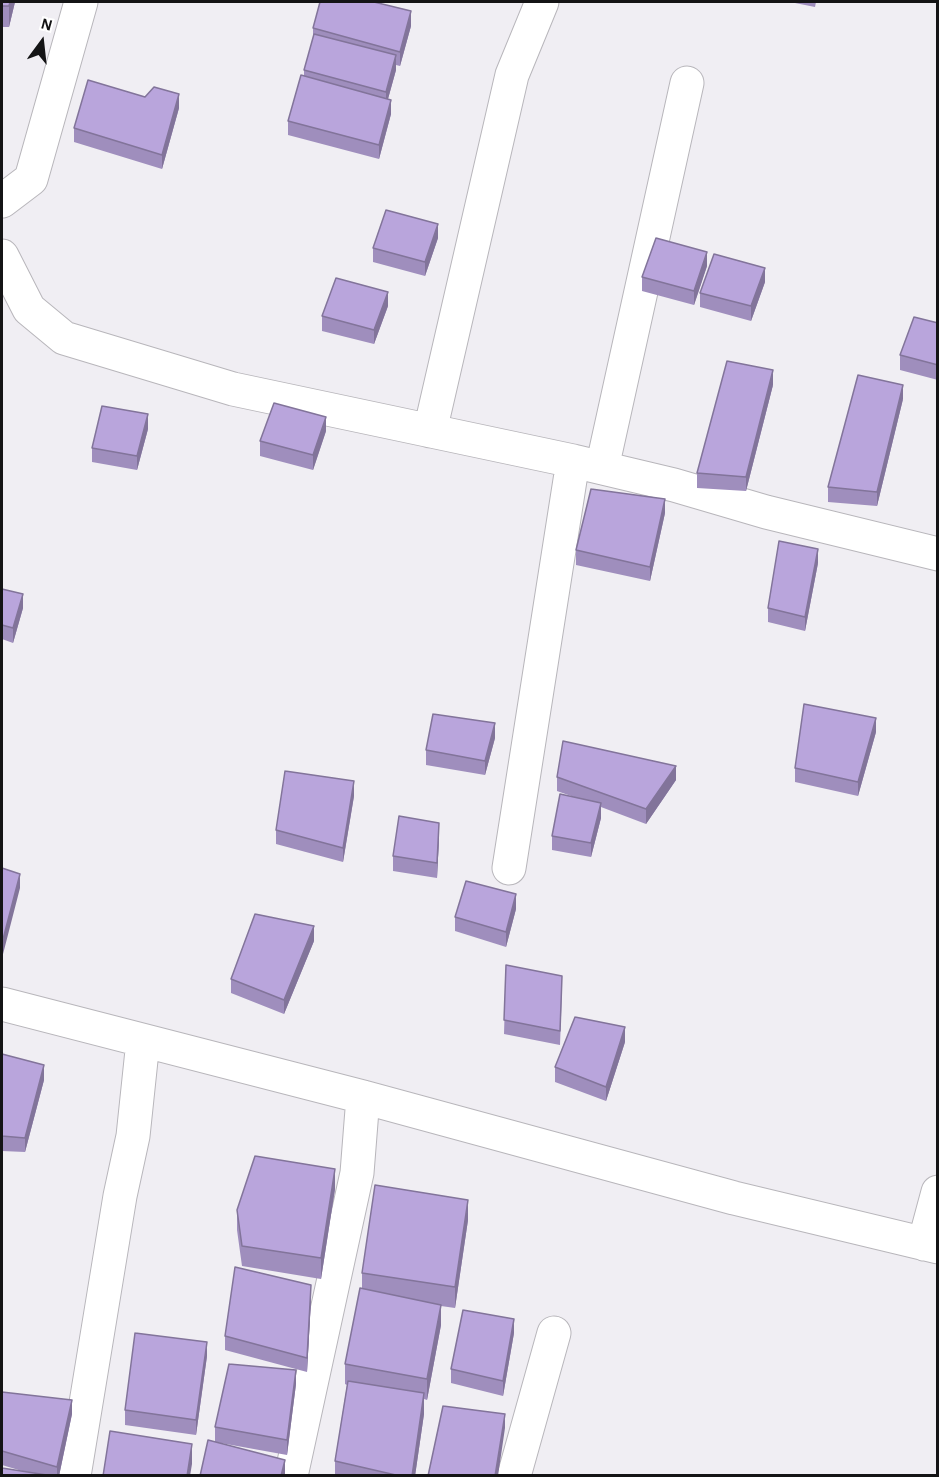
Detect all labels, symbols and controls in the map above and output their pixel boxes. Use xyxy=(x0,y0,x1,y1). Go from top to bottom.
north arrow xyxy=(12,12,72,72)
text: N xyxy=(39,15,54,34)

